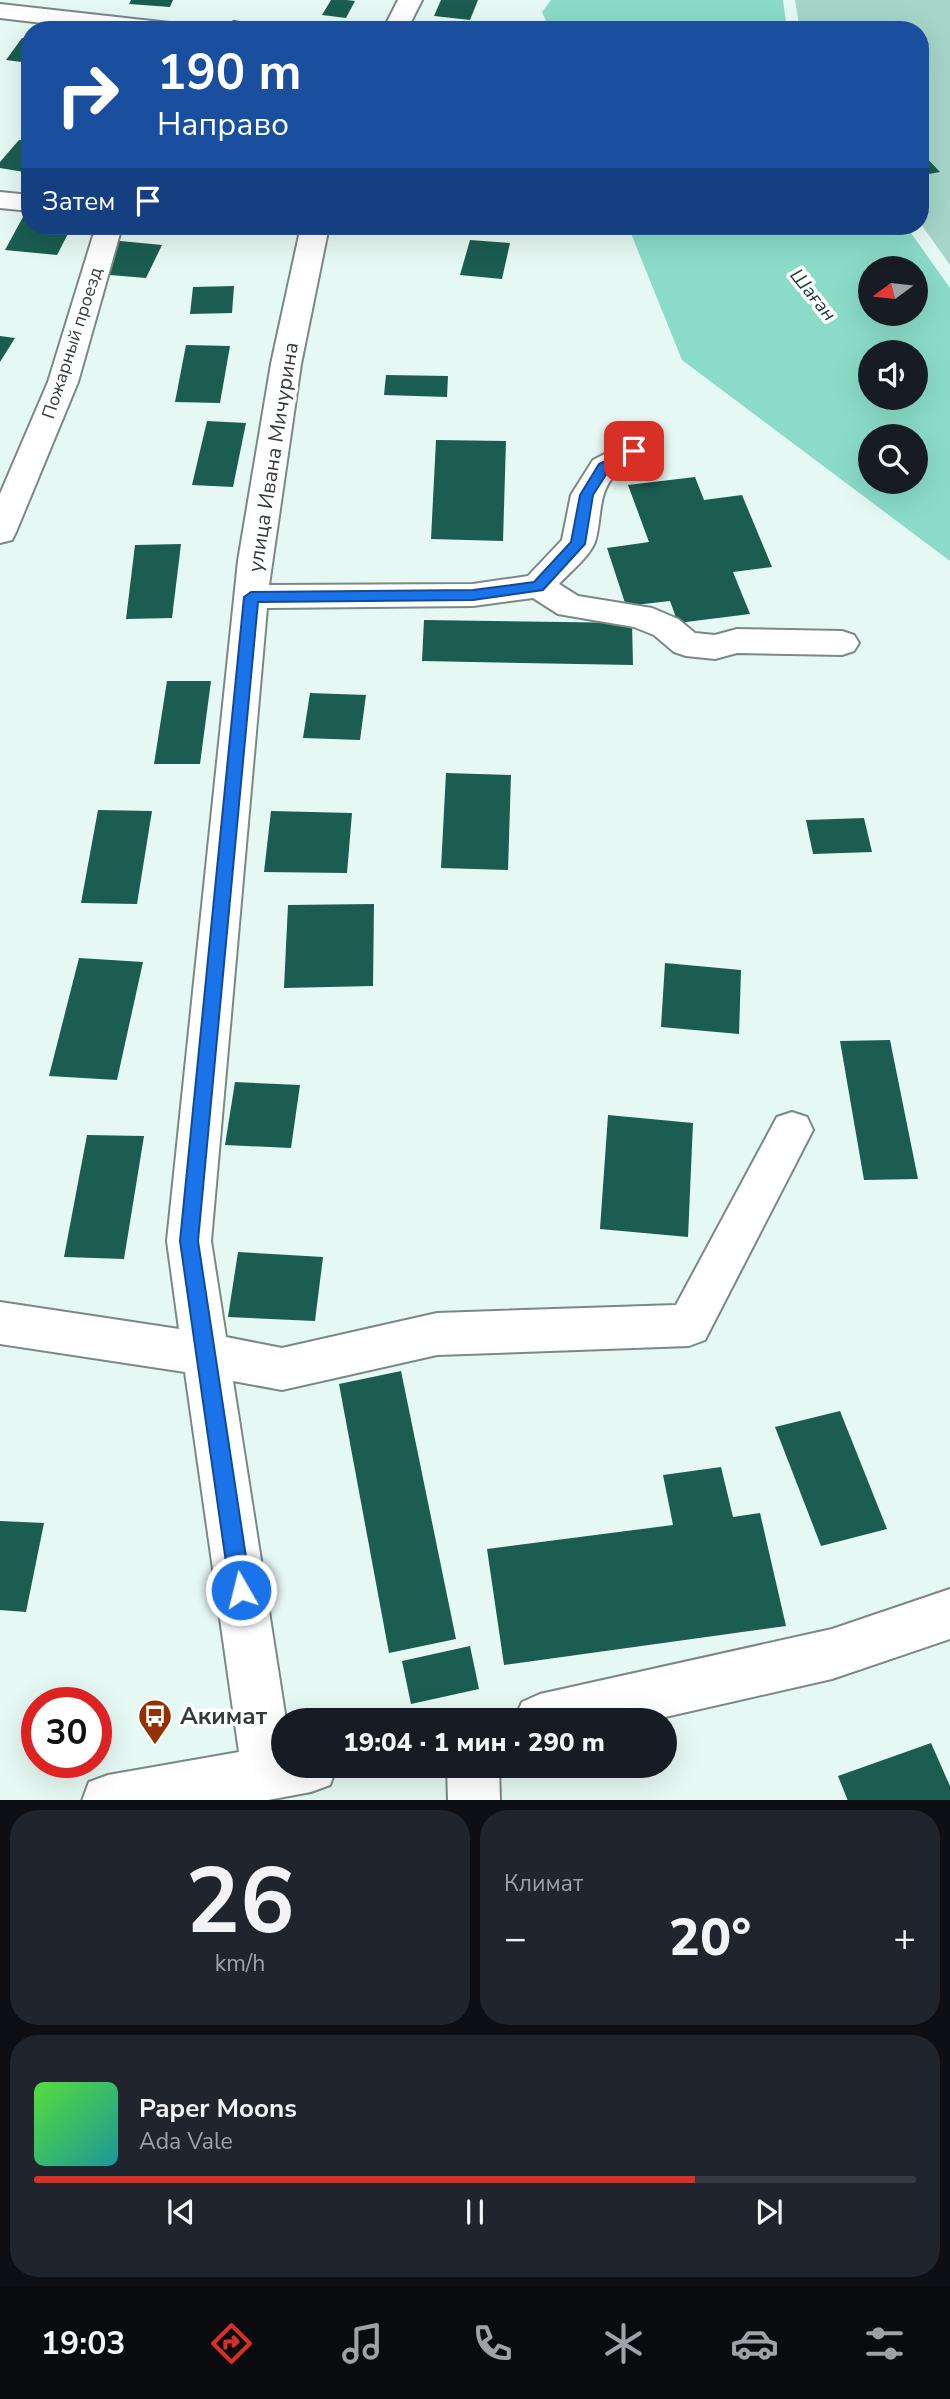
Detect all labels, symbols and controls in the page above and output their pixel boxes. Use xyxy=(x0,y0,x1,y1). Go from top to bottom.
text: 190 m xyxy=(157,39,301,106)
icon: right xyxy=(42,49,133,140)
text: Направо xyxy=(157,103,289,146)
icon: arrive xyxy=(129,182,167,220)
text: Затем xyxy=(42,184,115,219)
north arrow xyxy=(858,256,928,326)
map controls xyxy=(858,256,928,494)
water label: Шаған xyxy=(784,263,842,327)
street label: Пожарный проезд xyxy=(36,264,108,422)
street label: улица Ивана Мичурина xyxy=(241,340,305,574)
button: sound xyxy=(858,340,928,410)
pin xyxy=(604,421,664,481)
button: search xyxy=(858,424,928,494)
icon: arrive xyxy=(615,432,653,470)
position arrow xyxy=(204,1553,278,1627)
speed limit sign: 30 xyxy=(21,1687,112,1778)
bus stop icon: Акимат xyxy=(136,1697,174,1746)
place label: Акимат xyxy=(180,1700,268,1732)
text: 19:04 · 1 мин · 290 m xyxy=(343,1725,605,1760)
text: 26 xyxy=(185,1840,295,1964)
text: Климат xyxy=(504,1868,583,1899)
text: 20° xyxy=(669,1902,751,1973)
text: − xyxy=(504,1913,527,1964)
text: + xyxy=(893,1913,916,1964)
text: km/h xyxy=(215,1948,265,1979)
text: Paper Moons xyxy=(139,2091,297,2126)
text: Ada Vale xyxy=(139,2126,233,2157)
icon: previous xyxy=(162,2193,200,2231)
icon: pause xyxy=(456,2193,494,2231)
icon: next xyxy=(750,2193,788,2231)
icon: directions xyxy=(207,2319,256,2368)
icon: music xyxy=(338,2319,387,2368)
icon: phone xyxy=(468,2319,517,2368)
icon: climate xyxy=(599,2319,648,2368)
icon: car xyxy=(730,2319,779,2368)
icon: filters xyxy=(860,2319,909,2368)
text: 19:03 xyxy=(41,2322,126,2365)

